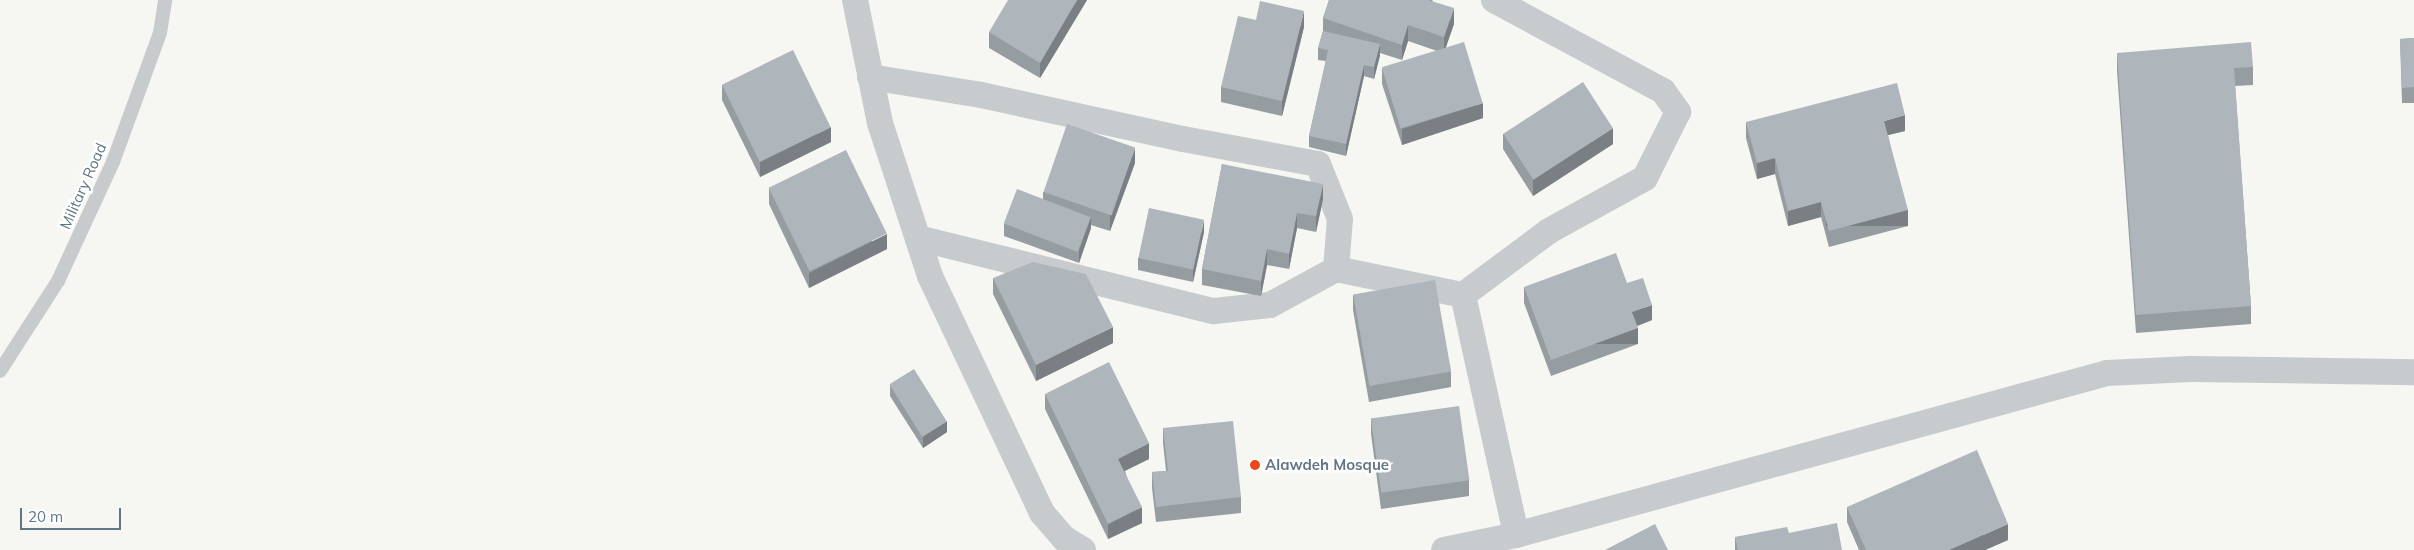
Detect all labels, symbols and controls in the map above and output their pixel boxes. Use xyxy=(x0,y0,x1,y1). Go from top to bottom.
street label: Military Road xyxy=(56,140,110,232)
place label: Alawdeh Mosque xyxy=(1265,456,1389,474)
marker: Alawdeh Mosque xyxy=(1249,459,1261,471)
scale bar xyxy=(22,498,124,530)
text: 20 m xyxy=(28,507,63,526)

